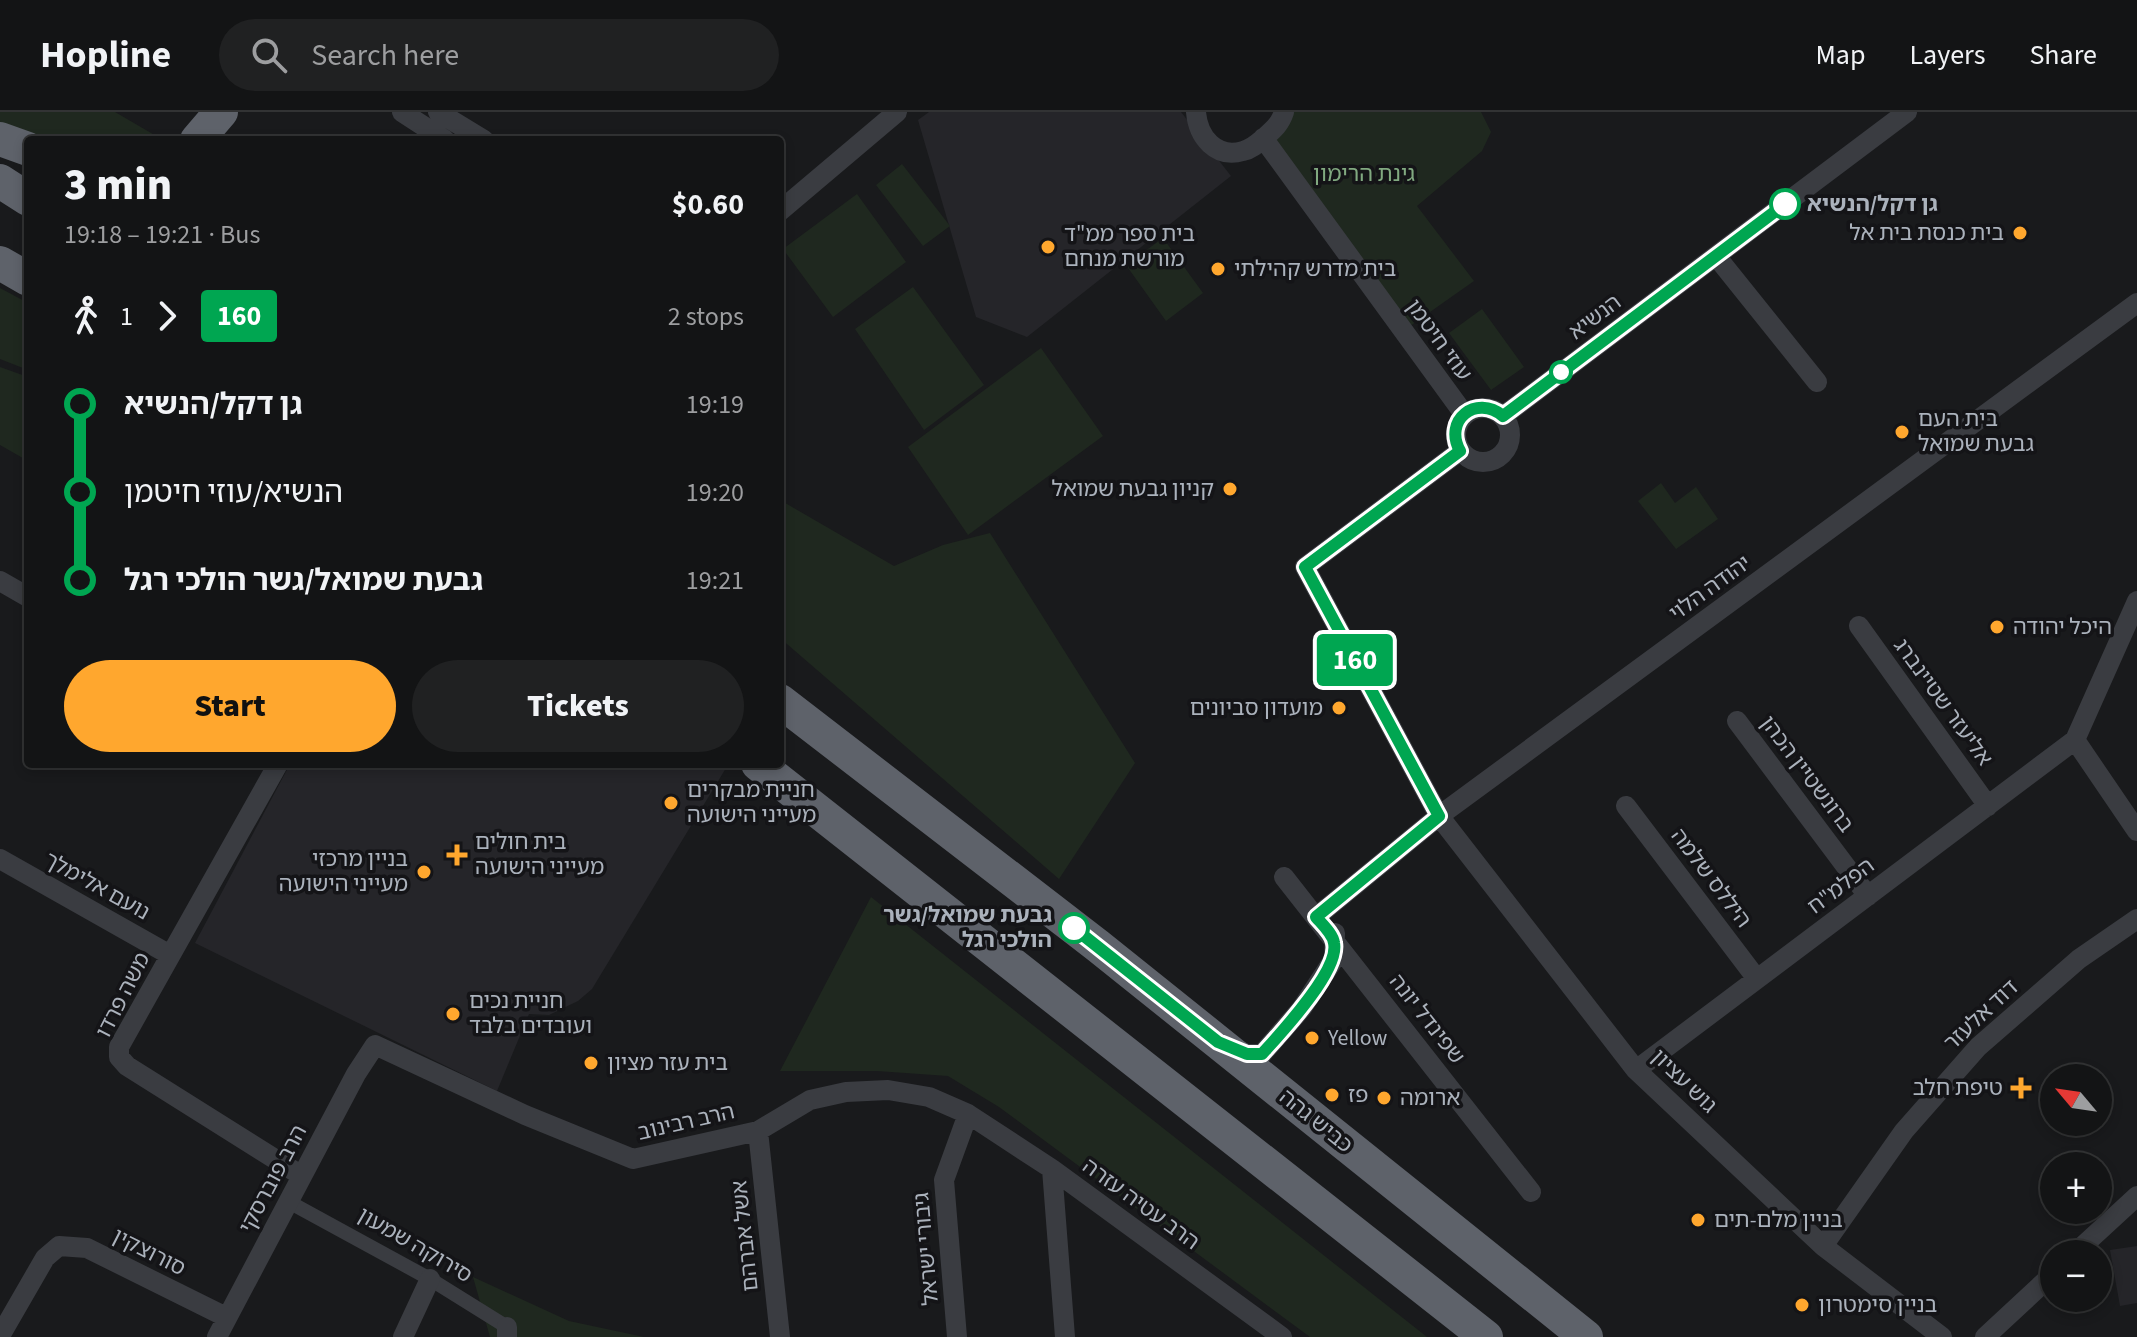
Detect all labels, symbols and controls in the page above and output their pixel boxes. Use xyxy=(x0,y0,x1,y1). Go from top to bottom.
search box xyxy=(219,19,779,91)
text: Hopline xyxy=(40,28,171,82)
icon: search xyxy=(247,33,291,77)
text: Search here xyxy=(311,34,459,77)
text: Map xyxy=(1815,35,1865,75)
text: Layers xyxy=(1909,35,1985,75)
text: Share xyxy=(2029,35,2097,75)
text: 3 min xyxy=(64,154,172,217)
park label: גינת הרימון xyxy=(1313,158,1415,190)
text: $0.60 xyxy=(672,183,744,226)
place label: גן דקל/הנשיא xyxy=(1807,188,1938,220)
marker: גן דקל/הנשיא xyxy=(1770,189,1800,219)
text: 19:18 – 19:21 · Bus xyxy=(64,216,260,253)
place label: בית כנסת בית אל xyxy=(1849,217,2004,249)
place label: בית ספר ממ"ד מורשת מנחם xyxy=(1064,218,1195,275)
marker: בית כנסת בית אל xyxy=(2011,224,2029,242)
marker: בית ספר ממ"ד מורשת מנחם xyxy=(1039,238,1057,256)
place label: בית מדרש קהילתי xyxy=(1234,253,1396,285)
marker: בית מדרש קהילתי xyxy=(1209,260,1227,278)
street label: הנשיא xyxy=(1562,287,1628,347)
street label: עוזי חיטמן xyxy=(1398,292,1480,388)
icon: walk xyxy=(64,294,108,338)
icon: forward xyxy=(145,294,189,338)
text: 160 xyxy=(217,296,261,336)
text: 1 xyxy=(120,298,133,335)
text: 2 stops xyxy=(668,298,744,335)
unlabelled marker xyxy=(1550,361,1572,383)
text: גן דקל/הנשיא xyxy=(124,383,302,426)
text: 19:19 xyxy=(686,386,744,423)
place label: בית העם גבעת שמואל xyxy=(1918,403,2034,460)
marker: בית העם גבעת שמואל xyxy=(1893,423,1911,441)
text: הנשיא/עוזי חיטמן xyxy=(124,471,343,514)
place label: קניון גבעת שמואל xyxy=(1052,473,1214,505)
text: 19:20 xyxy=(686,474,744,511)
marker: קניון גבעת שמואל xyxy=(1221,480,1239,498)
street label: יהודה הלוי xyxy=(1662,547,1758,629)
text: גבעת שמואל/גשר הולכי רגל xyxy=(124,559,483,602)
text: 19:21 xyxy=(686,562,744,599)
place label: היכל יהודה xyxy=(2013,611,2112,643)
marker: היכל יהודה xyxy=(1988,618,2006,636)
street label: אליעזר שטיינברג xyxy=(1886,632,2000,773)
line badge: 160 xyxy=(1309,634,1401,686)
text: 160 xyxy=(1333,640,1377,680)
button: Start xyxy=(64,660,396,752)
button: Tickets xyxy=(412,660,744,752)
place label: מועדון סביונים xyxy=(1190,692,1323,724)
marker: מועדון סביונים xyxy=(1330,699,1348,717)
street label: ברונשטיין הכהן xyxy=(1752,709,1862,839)
place label: חניית מבקרים מעייני הישועה xyxy=(687,774,816,831)
marker: חניית מבקרים מעייני הישועה xyxy=(662,794,680,812)
street label: היללס שלמה xyxy=(1663,822,1759,934)
place label: בית חולים מעייני הישועה xyxy=(475,826,604,883)
place label: בניין מרכזי מעייני הישועה xyxy=(279,843,408,900)
street label: נועם אלימלך xyxy=(38,844,156,928)
marker: בית חולים מעייני הישועה xyxy=(446,844,468,866)
street label: הפלמ"ח xyxy=(1801,850,1881,922)
marker: בניין מרכזי מעייני הישועה xyxy=(415,863,433,881)
place label: גבעת שמואל/גשר הולכי רגל xyxy=(883,899,1052,956)
marker: גבעת שמואל/גשר הולכי רגל xyxy=(1059,913,1089,943)
street label: משה פרדו xyxy=(88,947,158,1043)
street label: שפינדל יונה xyxy=(1381,967,1473,1071)
street label: דוד אלעזר xyxy=(1936,972,2026,1058)
place label: חניית נכים ועובדים בלבד xyxy=(469,985,592,1042)
marker: חניית נכים ועובדים בלבד xyxy=(444,1005,462,1023)
place label: Yellow xyxy=(1327,1022,1388,1054)
marker: Yellow xyxy=(1303,1029,1321,1047)
street label: גוש עציון xyxy=(1644,1042,1724,1120)
place label: בית עזר מציון xyxy=(607,1047,728,1079)
marker: בית עזר מציון xyxy=(582,1054,600,1072)
north arrow xyxy=(2040,1064,2112,1136)
map controls xyxy=(2040,1064,2112,1312)
place label: טיפת חלב xyxy=(1913,1072,2003,1104)
marker: טיפת חלב xyxy=(2010,1077,2032,1099)
place label: פז xyxy=(1348,1079,1368,1111)
street label: כביש גהה xyxy=(1272,1081,1360,1161)
place label: ארומה xyxy=(1400,1082,1460,1114)
marker: פז xyxy=(1323,1086,1341,1104)
marker: ארומה xyxy=(1375,1089,1393,1107)
street label: הרב רבינוב xyxy=(634,1095,738,1149)
street label: הרב פוברסקי xyxy=(231,1119,315,1239)
street label: הרב עטיה עזרה xyxy=(1076,1150,1206,1258)
button: + xyxy=(2040,1152,2112,1224)
street label: אשל אברהם xyxy=(723,1179,767,1293)
street label: גיבורי ישראל xyxy=(905,1191,947,1307)
street label: סירוקה שמעון xyxy=(352,1199,478,1291)
place label: בניין מלם-תים xyxy=(1714,1204,1843,1236)
marker: בניין מלם-תים xyxy=(1689,1211,1707,1229)
street label: סורוצקין xyxy=(107,1220,191,1284)
button: − xyxy=(2040,1240,2112,1312)
place label: בניין סימטרון xyxy=(1818,1289,1937,1321)
marker: בניין סימטרון xyxy=(1793,1296,1811,1314)

